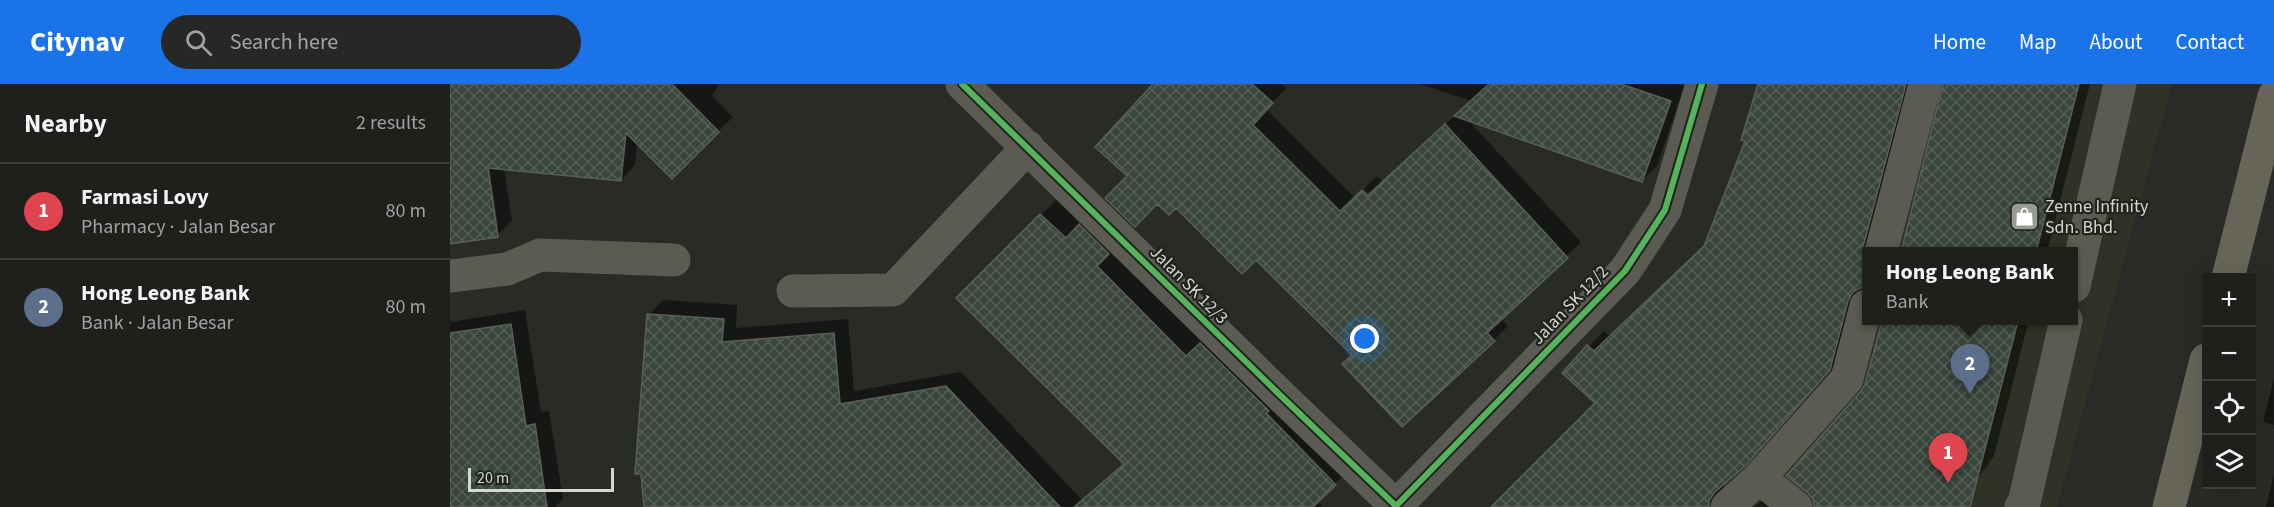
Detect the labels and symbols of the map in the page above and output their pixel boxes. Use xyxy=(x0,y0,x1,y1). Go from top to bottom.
place label: Zenne Infinity Sdn. Bhd. xyxy=(2045,194,2149,240)
shop icon: Zenne Infinity Sdn. Bhd. xyxy=(2008,200,2040,232)
street label: Jalan SK 12/3 xyxy=(1144,240,1234,330)
street label: Jalan SK 12/2 xyxy=(1526,260,1614,350)
your location xyxy=(1350,324,1379,353)
pin: 2 xyxy=(1950,344,1990,394)
pin: 1 xyxy=(1928,434,1968,483)
scale bar xyxy=(468,465,614,492)

